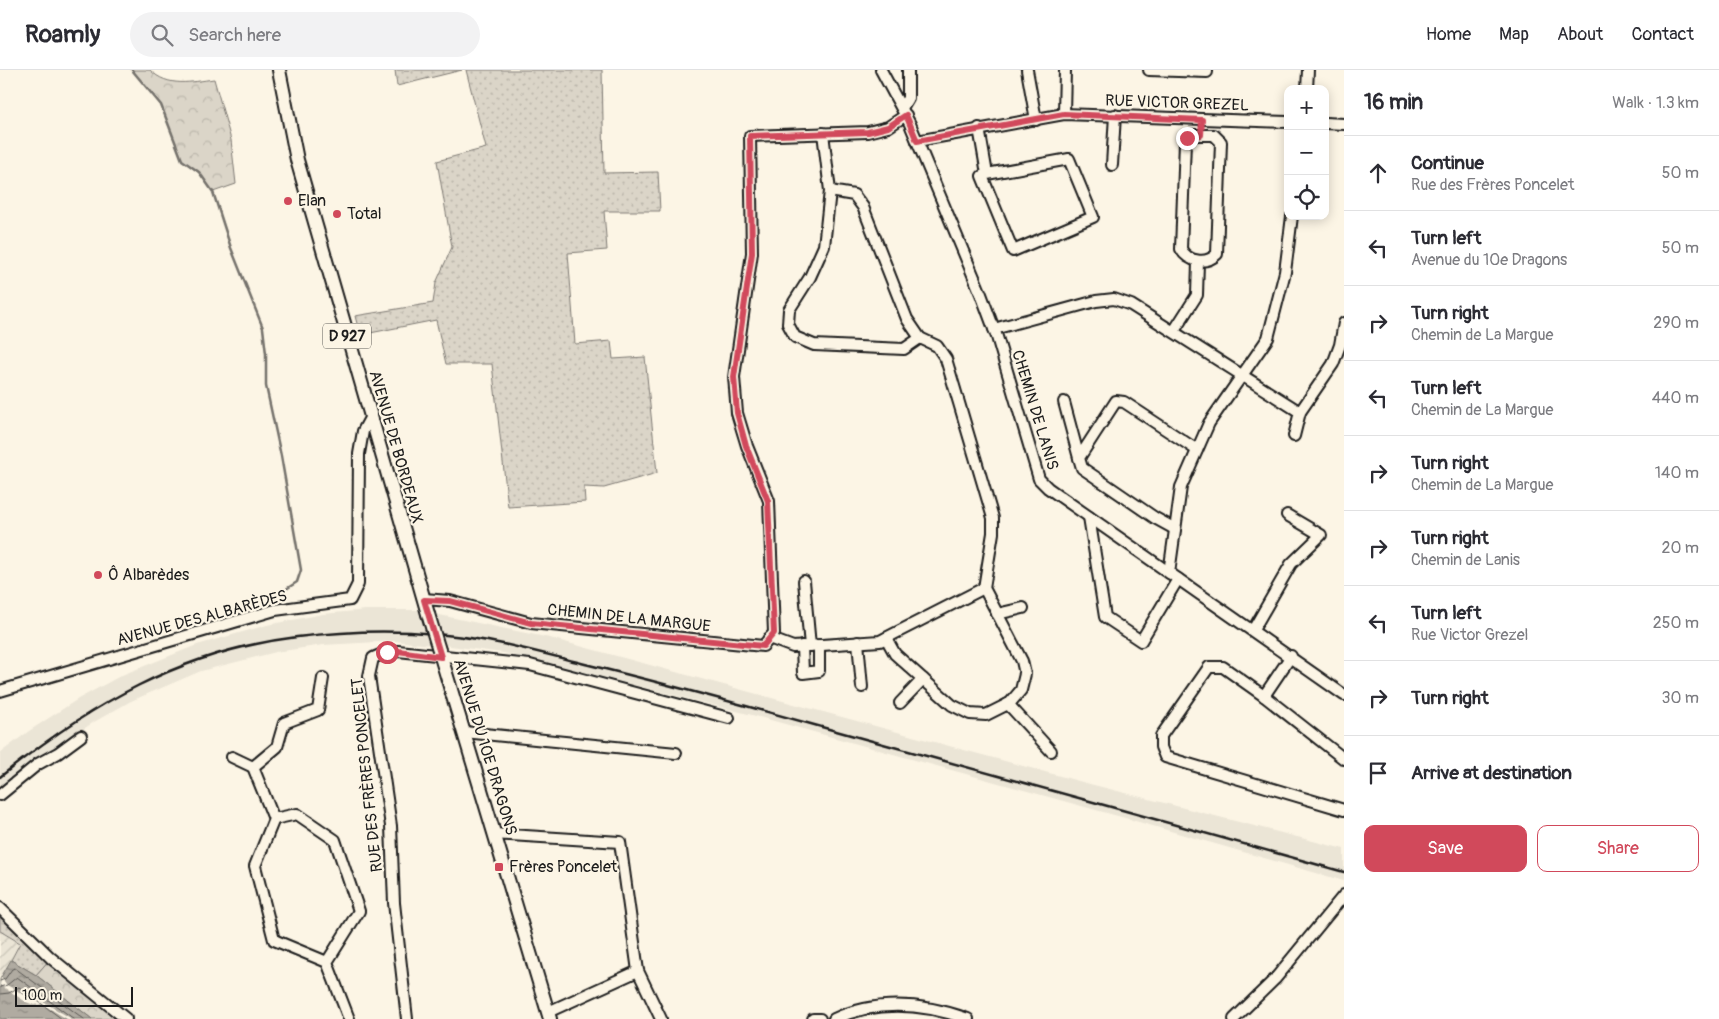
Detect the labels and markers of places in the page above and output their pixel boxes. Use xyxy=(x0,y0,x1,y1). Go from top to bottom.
place label: Elan xyxy=(298,191,326,211)
marker: Elan xyxy=(282,195,294,207)
place label: Total xyxy=(347,204,381,224)
marker: Total xyxy=(331,208,343,220)
place label: Ô Albarèdes xyxy=(108,565,189,585)
marker: Ô Albarèdes xyxy=(92,569,104,581)
place label: Frères Poncelet xyxy=(509,857,618,877)
marker: Frères Poncelet xyxy=(493,861,505,873)

